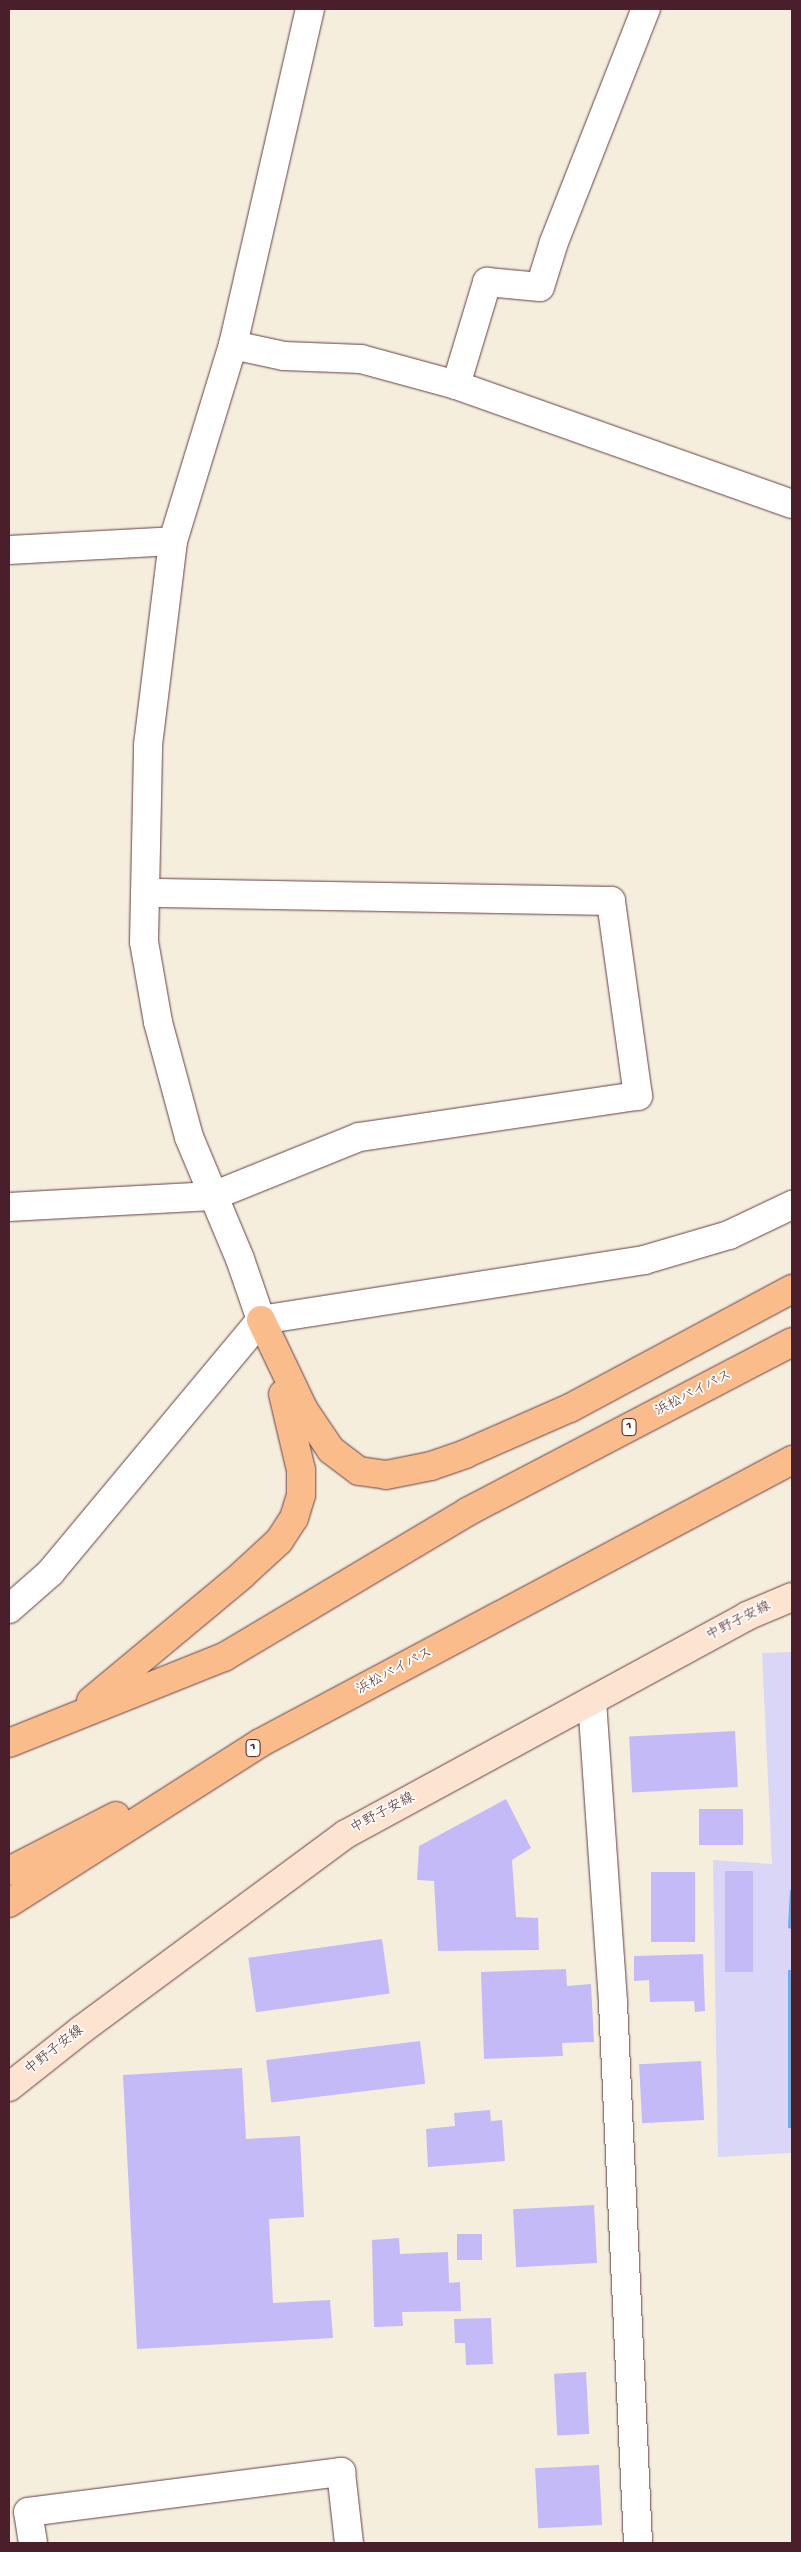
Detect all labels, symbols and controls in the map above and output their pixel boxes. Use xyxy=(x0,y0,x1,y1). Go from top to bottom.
street label: 浜松バイパス xyxy=(653,1367,735,1421)
road number: 1 xyxy=(622,1418,636,1436)
street label: 中野子安線 xyxy=(704,1599,774,1645)
street label: 浜松バイパス xyxy=(354,1645,436,1699)
road number: 1 xyxy=(246,1739,260,1758)
street label: 中野子安線 xyxy=(348,1790,418,1838)
street label: 中野子安線 xyxy=(22,2023,88,2079)

